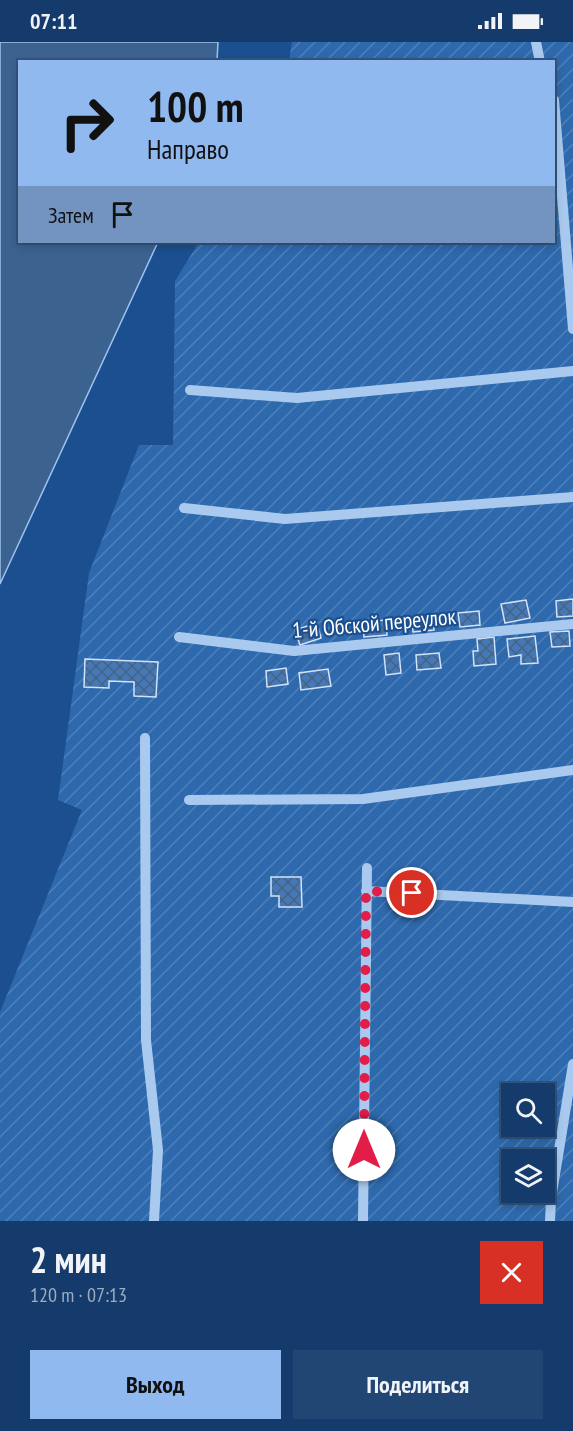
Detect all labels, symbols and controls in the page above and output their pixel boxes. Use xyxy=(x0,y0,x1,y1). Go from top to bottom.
text: 07:11 xyxy=(30,7,78,35)
text: 100 m xyxy=(147,79,244,134)
icon: right xyxy=(48,84,126,162)
text: Направо xyxy=(147,132,229,166)
icon: arrive xyxy=(106,198,139,231)
text: Затем xyxy=(48,201,94,229)
street label: 1-й Обской переулок xyxy=(291,602,457,644)
pin xyxy=(386,867,437,918)
icon: arrive xyxy=(395,876,428,909)
map controls xyxy=(501,1083,555,1203)
button: search xyxy=(501,1083,555,1137)
position arrow xyxy=(332,1118,396,1182)
button: layers xyxy=(501,1149,555,1203)
text: 2 мин xyxy=(30,1236,107,1283)
button: close xyxy=(480,1241,543,1304)
text: 120 m · 07:13 xyxy=(30,1282,127,1308)
button: Выход xyxy=(30,1350,281,1419)
button: Поделиться xyxy=(293,1350,543,1419)

